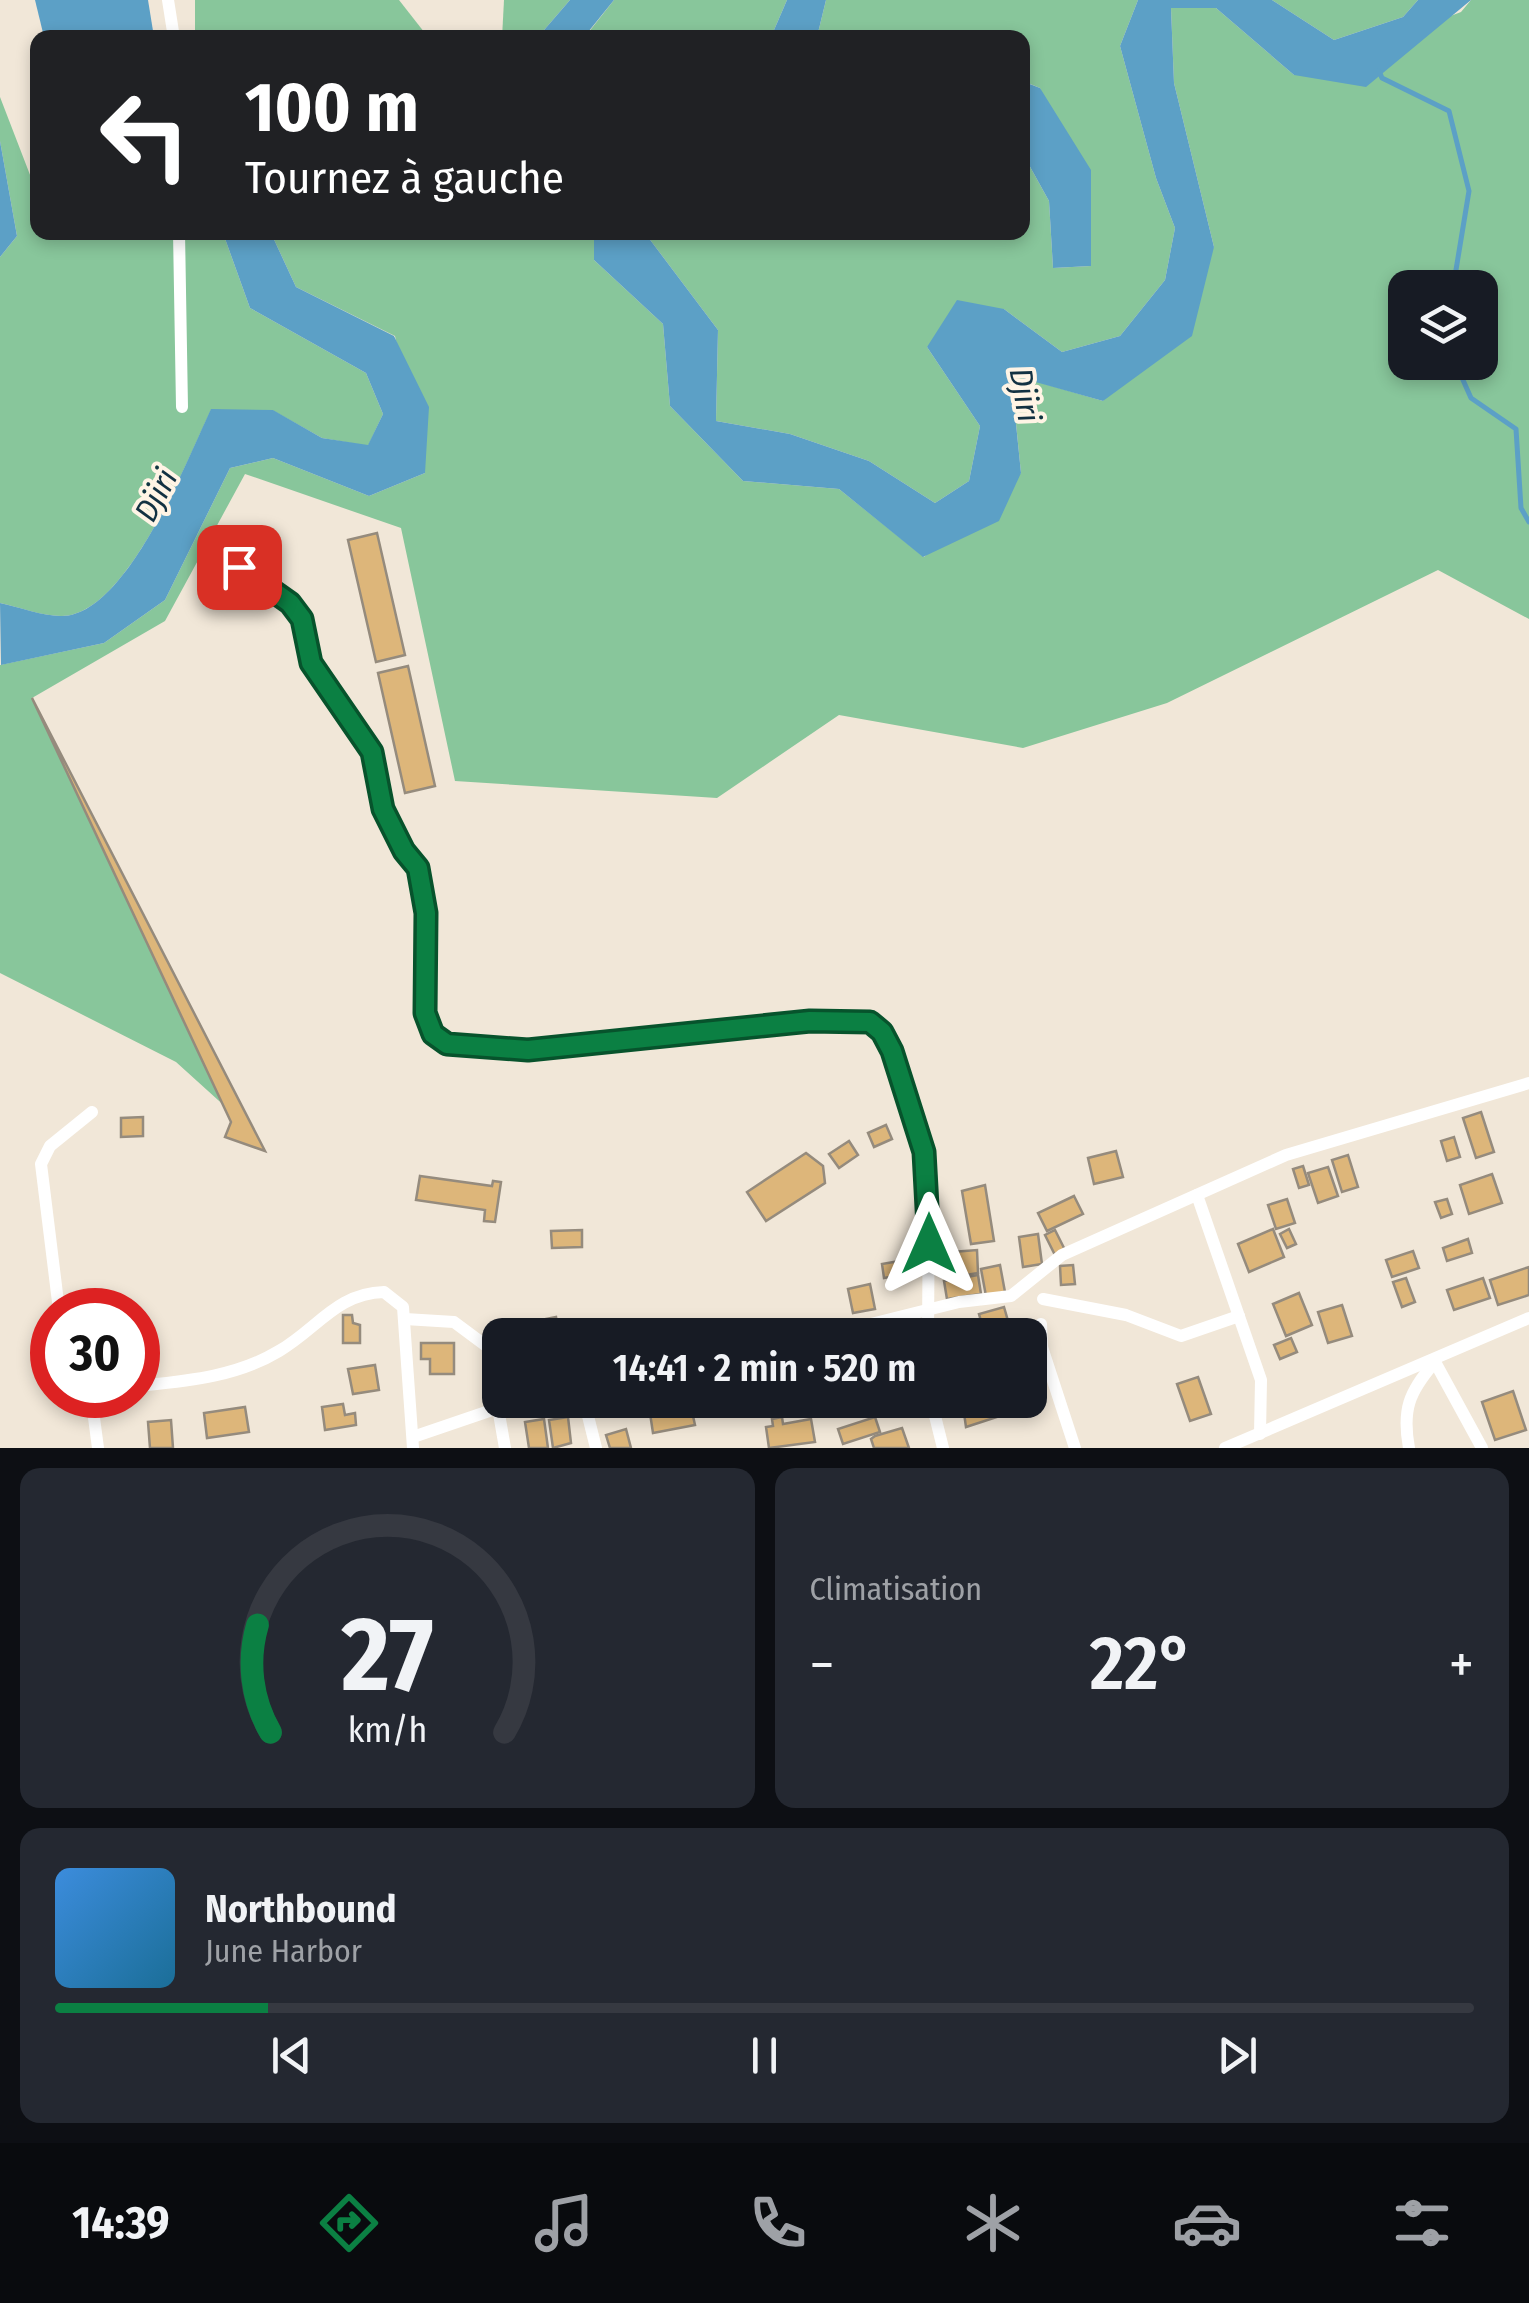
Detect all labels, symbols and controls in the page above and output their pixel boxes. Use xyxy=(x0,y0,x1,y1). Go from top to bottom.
text: 100 m xyxy=(245,66,419,150)
icon: left xyxy=(80,70,210,200)
text: Tournez à gauche xyxy=(245,151,564,205)
map controls xyxy=(1388,270,1498,380)
button: layers xyxy=(1388,270,1498,380)
water label: Djiri xyxy=(1002,365,1048,425)
water label: Djiri xyxy=(127,462,185,528)
pin xyxy=(197,525,282,610)
icon: arrive xyxy=(212,540,267,595)
position arrow xyxy=(877,1192,981,1296)
speed limit sign: 30 xyxy=(30,1288,160,1418)
text: 14:41 · 2 min · 520 m xyxy=(613,1345,916,1391)
text: Climatisation xyxy=(810,1570,982,1608)
text: 27 xyxy=(340,1593,433,1718)
text: 22° xyxy=(1090,1619,1194,1709)
text: − xyxy=(810,1632,834,1698)
text: + xyxy=(1449,1632,1474,1698)
text: km/h xyxy=(347,1709,427,1751)
text: Northbound xyxy=(205,1886,397,1932)
text: June Harbor xyxy=(205,1932,362,1970)
icon: previous xyxy=(264,2028,319,2083)
icon: pause xyxy=(737,2028,792,2083)
icon: next xyxy=(1210,2028,1265,2083)
icon: directions xyxy=(314,2188,384,2258)
icon: music xyxy=(529,2188,599,2258)
icon: phone xyxy=(743,2188,813,2258)
icon: climate xyxy=(958,2188,1028,2258)
icon: car xyxy=(1172,2188,1242,2258)
icon: filters xyxy=(1387,2188,1457,2258)
text: 14:39 xyxy=(72,2196,170,2250)

